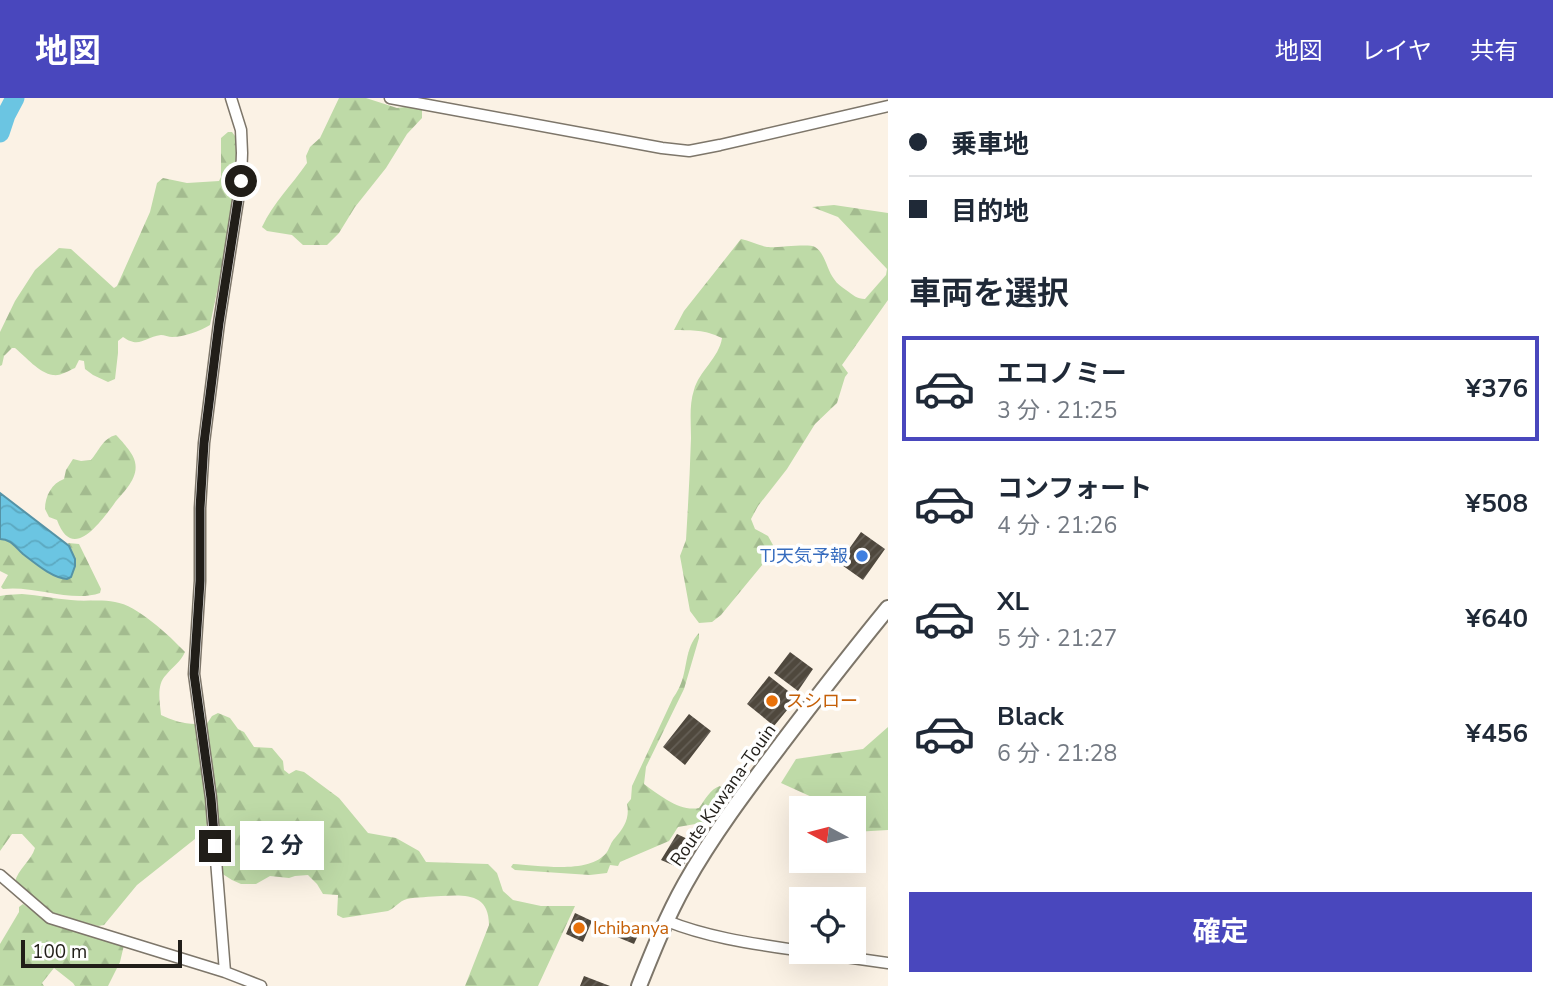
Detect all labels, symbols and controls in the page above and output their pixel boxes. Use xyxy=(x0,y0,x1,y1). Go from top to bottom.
text: 地図 xyxy=(35,29,101,74)
text: 地図 xyxy=(1275,35,1323,67)
text: レイヤ xyxy=(1361,35,1432,67)
text: 共有 xyxy=(1470,35,1518,67)
text: 乗車地 xyxy=(951,127,1029,162)
route start xyxy=(225,165,257,197)
text: 目的地 xyxy=(951,194,1029,229)
text: 車両を選択 xyxy=(909,272,1069,315)
text: エコノミー xyxy=(997,356,1127,391)
icon: car xyxy=(913,357,976,420)
text: ¥376 xyxy=(1466,371,1528,406)
text: 3 分 · 21:25 xyxy=(997,395,1117,426)
text: コンフォート xyxy=(997,471,1152,506)
icon: car xyxy=(913,472,976,535)
text: ¥508 xyxy=(1466,486,1528,521)
text: 4 分 · 21:26 xyxy=(997,510,1117,541)
place label: TJ天気予報 xyxy=(760,544,848,568)
marker: TJ天気予報 xyxy=(854,548,870,564)
text: XL xyxy=(997,584,1029,619)
icon: car xyxy=(913,587,976,650)
text: ¥640 xyxy=(1466,601,1528,636)
text: 5 分 · 21:27 xyxy=(997,623,1117,654)
place label: スシロー xyxy=(786,689,858,713)
marker: スシロー xyxy=(764,693,780,709)
text: Black xyxy=(997,699,1064,734)
icon: car xyxy=(913,702,976,765)
text: ¥456 xyxy=(1466,716,1528,751)
street label: Route Kuwana-Touin xyxy=(665,719,781,871)
text: 6 分 · 21:28 xyxy=(997,738,1117,769)
north arrow xyxy=(789,796,866,873)
map controls xyxy=(789,796,866,964)
callout: 2 分 xyxy=(240,822,324,870)
route end xyxy=(199,830,231,862)
text: 2 分 xyxy=(260,830,304,861)
button: locate xyxy=(789,887,866,964)
button: 確定 xyxy=(909,892,1532,972)
place label: Ichibanya xyxy=(593,916,669,940)
marker: Ichibanya xyxy=(571,920,587,936)
scale bar xyxy=(21,937,182,969)
text: 100 m xyxy=(32,939,87,965)

